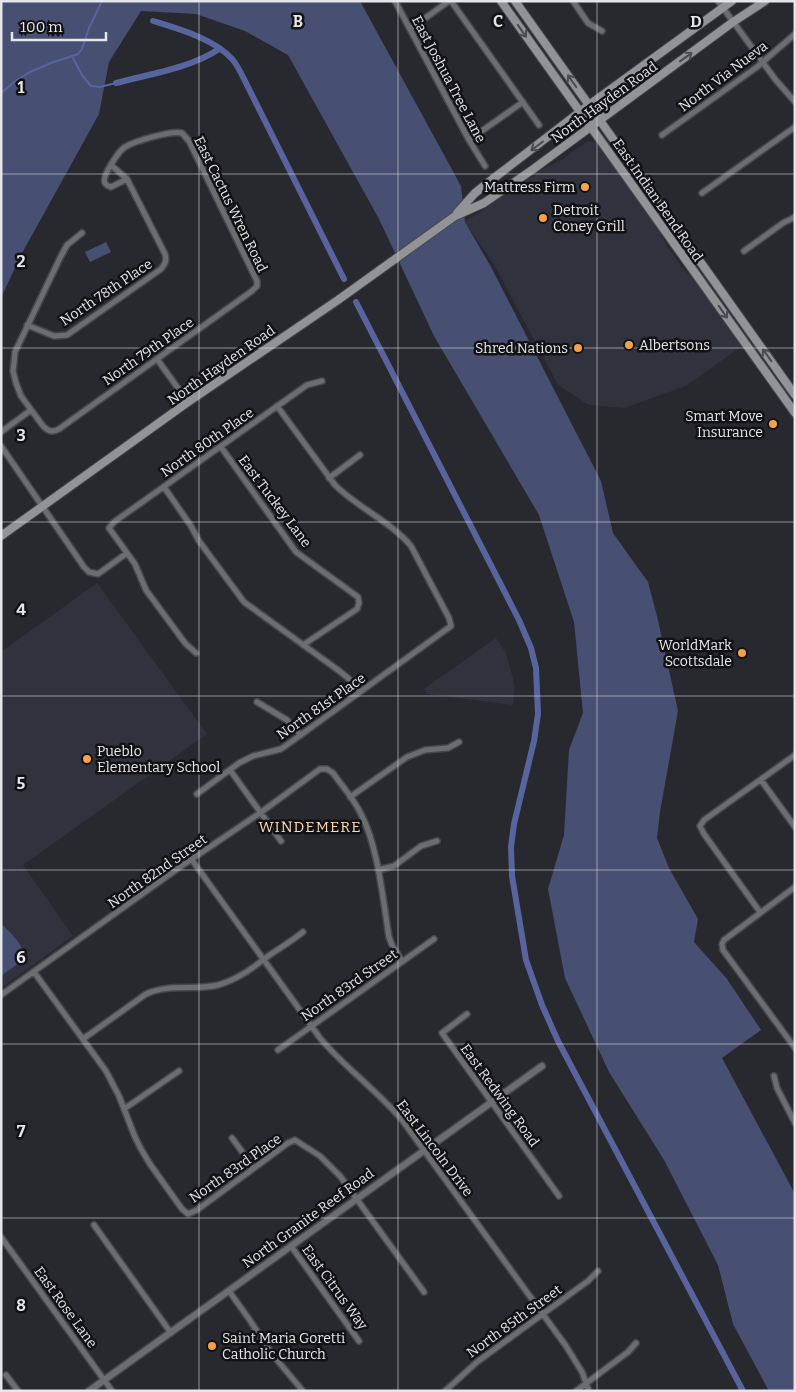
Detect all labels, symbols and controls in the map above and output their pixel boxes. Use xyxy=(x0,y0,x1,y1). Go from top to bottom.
scale bar xyxy=(12,10,106,42)
text: B xyxy=(293,12,303,31)
text: C xyxy=(493,12,503,31)
text: D xyxy=(690,12,702,31)
street label: East Joshua Tree Lane xyxy=(408,13,489,146)
text: 100 m xyxy=(20,18,63,36)
one-way arrow xyxy=(517,24,527,38)
street label: North Via Nueva xyxy=(675,37,771,115)
one-way arrow xyxy=(679,52,693,62)
street label: North Hayden Road xyxy=(548,58,661,147)
one-way arrow xyxy=(567,74,577,88)
text: 1 xyxy=(18,78,25,97)
street label: East Cactus Wren Road xyxy=(190,133,271,275)
street label: East Indian Bend Road xyxy=(609,136,706,265)
one-way arrow xyxy=(531,140,544,151)
place label: Mattress Firm xyxy=(484,179,576,196)
marker: Mattress Firm xyxy=(579,181,591,193)
place label: Detroit Coney Grill xyxy=(553,202,625,235)
marker: Detroit Coney Grill xyxy=(537,212,549,224)
text: 2 xyxy=(16,252,26,271)
street label: North 78th Place xyxy=(57,255,156,329)
one-way arrow xyxy=(718,305,728,319)
street label: North 79th Place xyxy=(99,314,197,389)
street label: North Hayden Road xyxy=(164,322,278,409)
place label: Albertsons xyxy=(639,337,710,354)
marker: Albertsons xyxy=(623,339,635,351)
place label: Shred Nations xyxy=(475,340,568,357)
marker: Shred Nations xyxy=(572,342,584,354)
one-way arrow xyxy=(761,349,772,362)
street label: North 80th Place xyxy=(158,404,257,481)
place label: Smart Move Insurance xyxy=(685,408,763,441)
marker: Smart Move Insurance xyxy=(767,418,779,430)
text: 3 xyxy=(16,426,26,445)
street label: East Tuckey Lane xyxy=(234,452,315,551)
text: 4 xyxy=(16,600,26,619)
place label: WorldMark Scottsdale xyxy=(659,637,732,670)
marker: WorldMark Scottsdale xyxy=(736,647,748,659)
street label: North 81st Place xyxy=(274,669,369,743)
place label: Pueblo Elementary School xyxy=(97,743,220,776)
marker: Pueblo Elementary School xyxy=(81,753,93,765)
text: 5 xyxy=(17,774,26,793)
district label: WINDEMERE xyxy=(258,818,362,836)
street label: North 82nd Street xyxy=(104,831,210,912)
street label: North 83rd Street xyxy=(298,946,401,1025)
text: 6 xyxy=(16,948,26,967)
street label: East Redwing Road xyxy=(457,1041,543,1150)
street label: East Lincoln Drive xyxy=(393,1097,476,1200)
text: 7 xyxy=(17,1122,26,1141)
street label: North 83rd Place xyxy=(186,1130,285,1207)
street label: North Granite Reef Road xyxy=(239,1165,377,1272)
street label: East Citrus Way xyxy=(298,1242,371,1333)
street label: East Rose Lane xyxy=(30,1263,101,1351)
street label: North 85th Street xyxy=(463,1281,565,1362)
text: 8 xyxy=(16,1296,26,1315)
place label: Saint Maria Goretti Catholic Church xyxy=(222,1330,345,1363)
marker: Saint Maria Goretti Catholic Church xyxy=(206,1340,218,1352)

